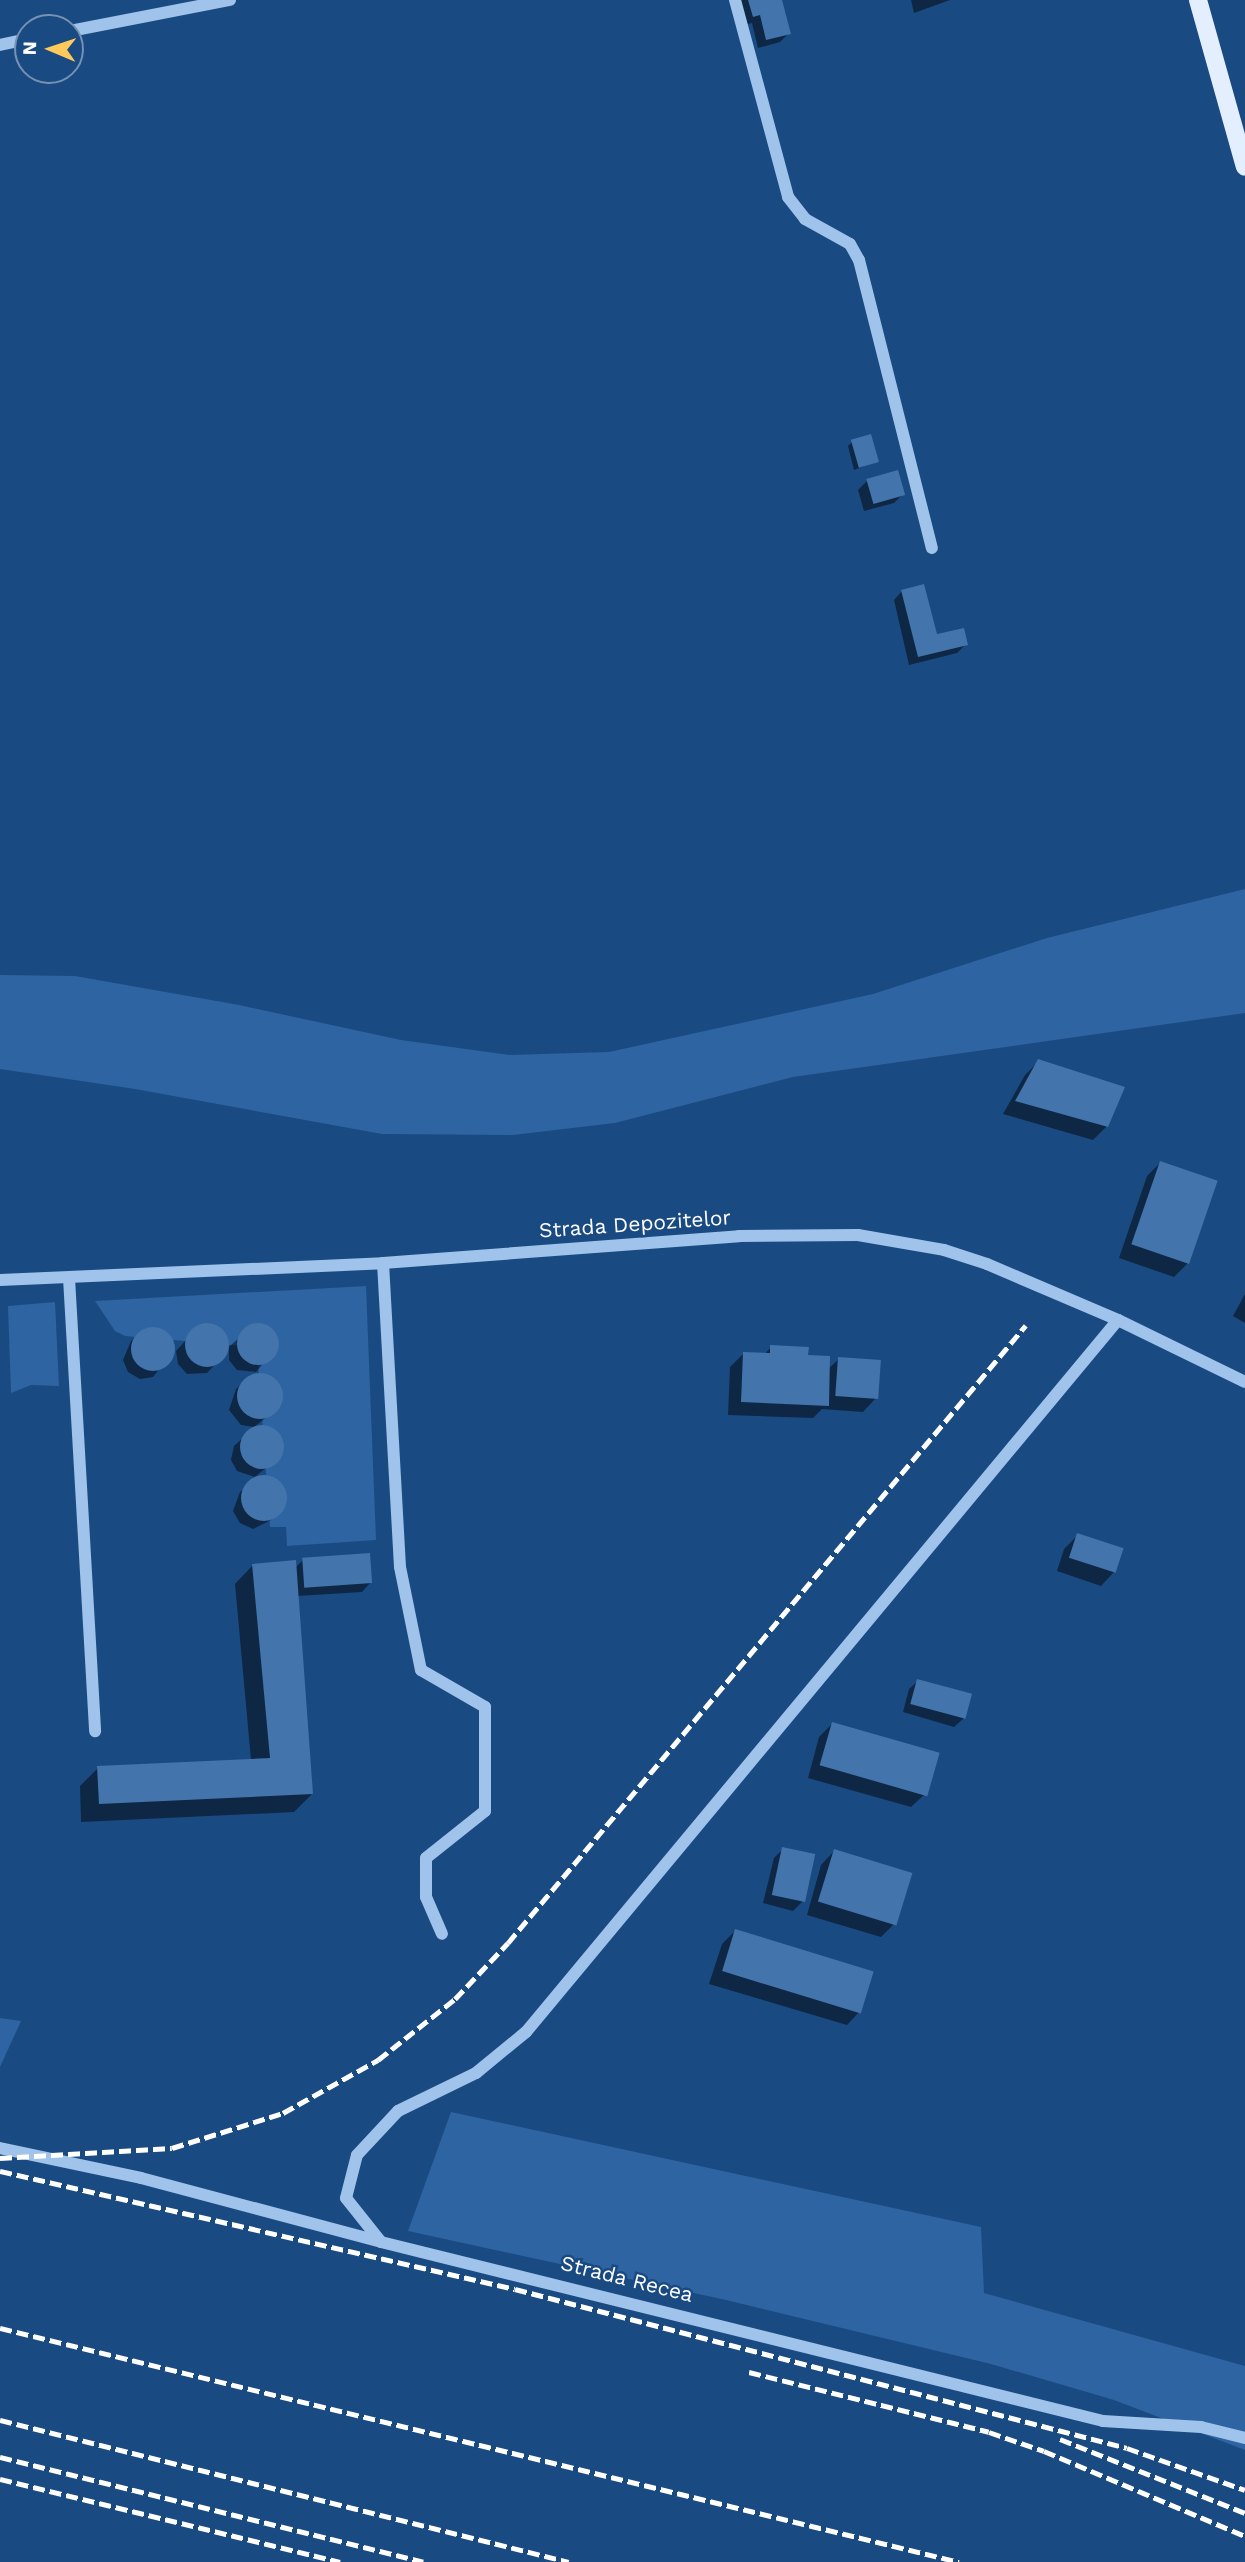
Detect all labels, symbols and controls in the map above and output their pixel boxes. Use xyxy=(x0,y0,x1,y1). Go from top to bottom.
north arrow xyxy=(14,14,84,84)
text: N xyxy=(18,41,41,56)
street label: Strada Depozitelor xyxy=(538,1205,732,1243)
street label: Strada Recea xyxy=(558,2250,696,2308)

